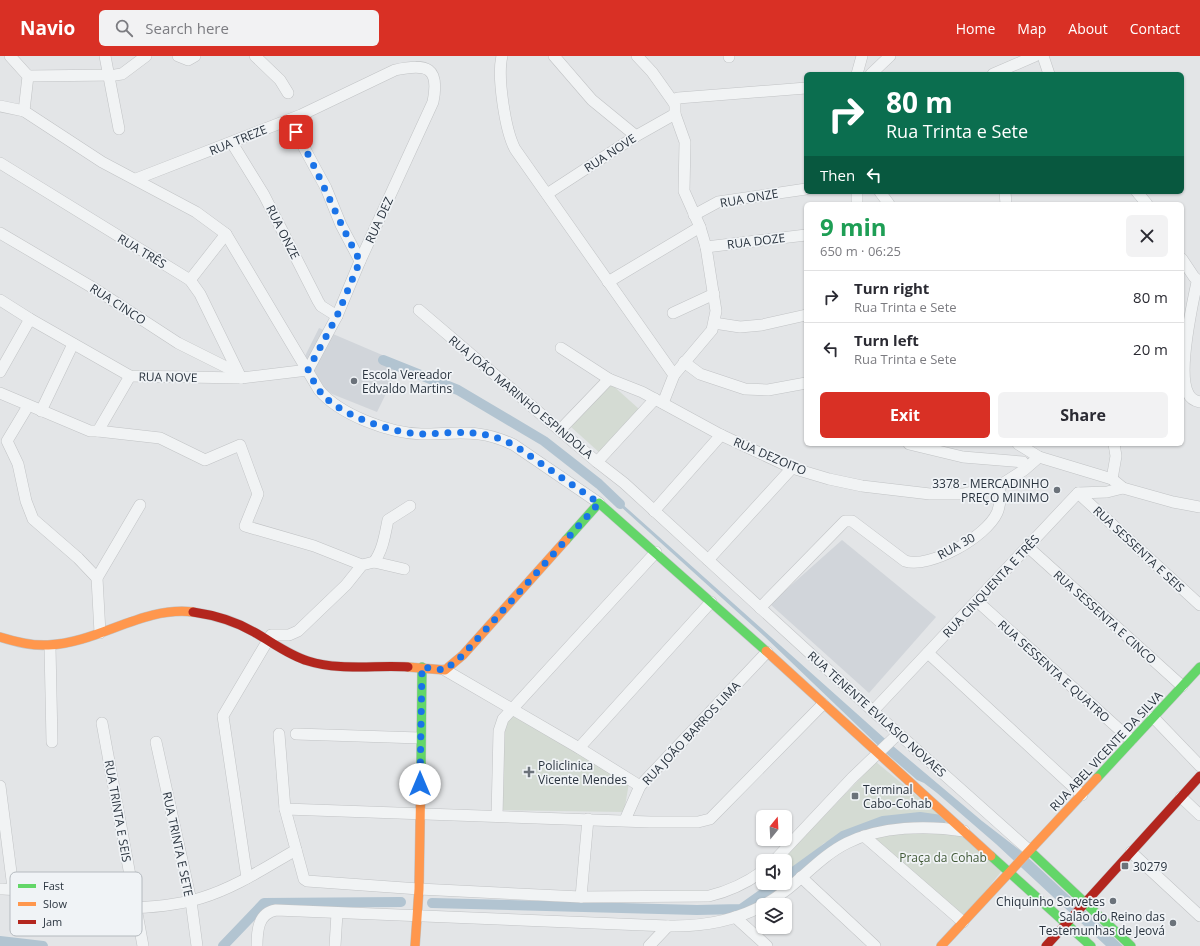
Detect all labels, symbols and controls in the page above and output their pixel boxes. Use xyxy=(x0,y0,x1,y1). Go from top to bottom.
search box xyxy=(99,10,379,46)
text: Navio xyxy=(20,15,75,41)
icon: search xyxy=(113,17,135,39)
text: Search here xyxy=(145,18,229,38)
text: Home xyxy=(956,19,995,38)
text: Map xyxy=(1017,19,1046,38)
text: About xyxy=(1068,19,1108,38)
text: Contact xyxy=(1130,19,1180,38)
text: 80 m xyxy=(886,83,953,121)
icon: right xyxy=(820,88,872,140)
pin xyxy=(279,115,313,149)
text: Rua Trinta e Sete xyxy=(886,119,1028,143)
street label: RUA TREZE xyxy=(207,121,269,159)
icon: arrive xyxy=(285,121,307,143)
street label: RUA NOVE xyxy=(581,130,639,176)
icon: left xyxy=(863,164,885,186)
text: Then xyxy=(820,165,855,185)
street label: RUA ONZE xyxy=(719,185,779,211)
street label: RUA DEZ xyxy=(361,194,397,246)
street label: RUA ONZE xyxy=(262,202,304,262)
text: 9 min xyxy=(820,210,887,243)
button: close xyxy=(1126,215,1168,257)
street label: RUA DOZE xyxy=(726,229,786,253)
street label: RUA TRÊS xyxy=(114,230,170,272)
text: 650 m · 06:25 xyxy=(820,242,901,260)
text: Turn right xyxy=(854,278,929,298)
street label: RUA CINCO xyxy=(87,280,149,328)
icon: right xyxy=(820,286,842,308)
text: 80 m xyxy=(1133,287,1168,307)
text: Rua Trinta e Sete xyxy=(854,298,957,316)
text: Turn left xyxy=(854,330,919,350)
street label: RUA JOÃO MARINHO ESPINDOLA xyxy=(445,331,597,463)
icon: left xyxy=(820,338,842,360)
text: 20 m xyxy=(1133,339,1168,359)
text: Rua Trinta e Sete xyxy=(854,350,957,368)
place label: Escola Vereador Edvaldo Martins xyxy=(362,366,452,397)
street label: RUA NOVE xyxy=(138,368,198,386)
marker: Escola Vereador Edvaldo Martins xyxy=(349,376,359,386)
button: Exit xyxy=(820,392,990,438)
button: Share xyxy=(998,392,1168,438)
street label: RUA DEZOITO xyxy=(731,433,809,479)
place label: 3378 - MERCADINHO PREÇO MINIMO xyxy=(932,475,1049,506)
marker: 3378 - MERCADINHO PREÇO MINIMO xyxy=(1052,485,1062,495)
street label: RUA SESSENTA E SEIS xyxy=(1090,502,1188,596)
street label: RUA 30 xyxy=(934,529,978,563)
street label: RUA CINQUENTA E TRÊS xyxy=(939,531,1043,641)
street label: RUA SESSENTA E CINCO xyxy=(1050,566,1160,668)
street label: RUA SESSENTA E QUATRO xyxy=(994,616,1114,726)
street label: RUA TENENTE EVILASIO NOVAES xyxy=(804,647,950,781)
street label: RUA JOÃO BARROS LIMA xyxy=(638,677,744,789)
street label: RUA ABEL VICENTE DA SILVA xyxy=(1046,687,1167,815)
place label: Policlinica Vicente Mendes xyxy=(538,757,627,788)
street label: RUA TRINTA E SEIS xyxy=(101,759,135,863)
position arrow xyxy=(399,763,441,805)
marker: Policlinica Vicente Mendes xyxy=(523,766,535,778)
place label: Terminal Cabo-Cohab xyxy=(863,781,932,812)
street label: RUA TRINTA E SETE xyxy=(159,790,197,898)
marker: Terminal Cabo-Cohab xyxy=(850,791,860,801)
north arrow xyxy=(756,810,792,846)
map controls xyxy=(756,810,792,934)
park label: Praça da Cohab xyxy=(899,849,987,866)
button: sound xyxy=(756,854,792,890)
place label: 30279 xyxy=(1133,858,1167,875)
marker: 30279 xyxy=(1120,861,1130,871)
legend xyxy=(10,872,142,936)
text: Fast xyxy=(43,878,64,893)
place label: Chiquinho Sorvetes xyxy=(996,893,1105,910)
text: Slow xyxy=(43,896,67,911)
marker: Chiquinho Sorvetes xyxy=(1108,896,1118,906)
button: layers xyxy=(756,898,792,934)
place label: Salão do Reino das Testemunhas de Jeová xyxy=(1039,908,1165,939)
text: Jam xyxy=(42,914,62,929)
marker: Salão do Reino das Testemunhas de Jeová xyxy=(1168,918,1178,928)

